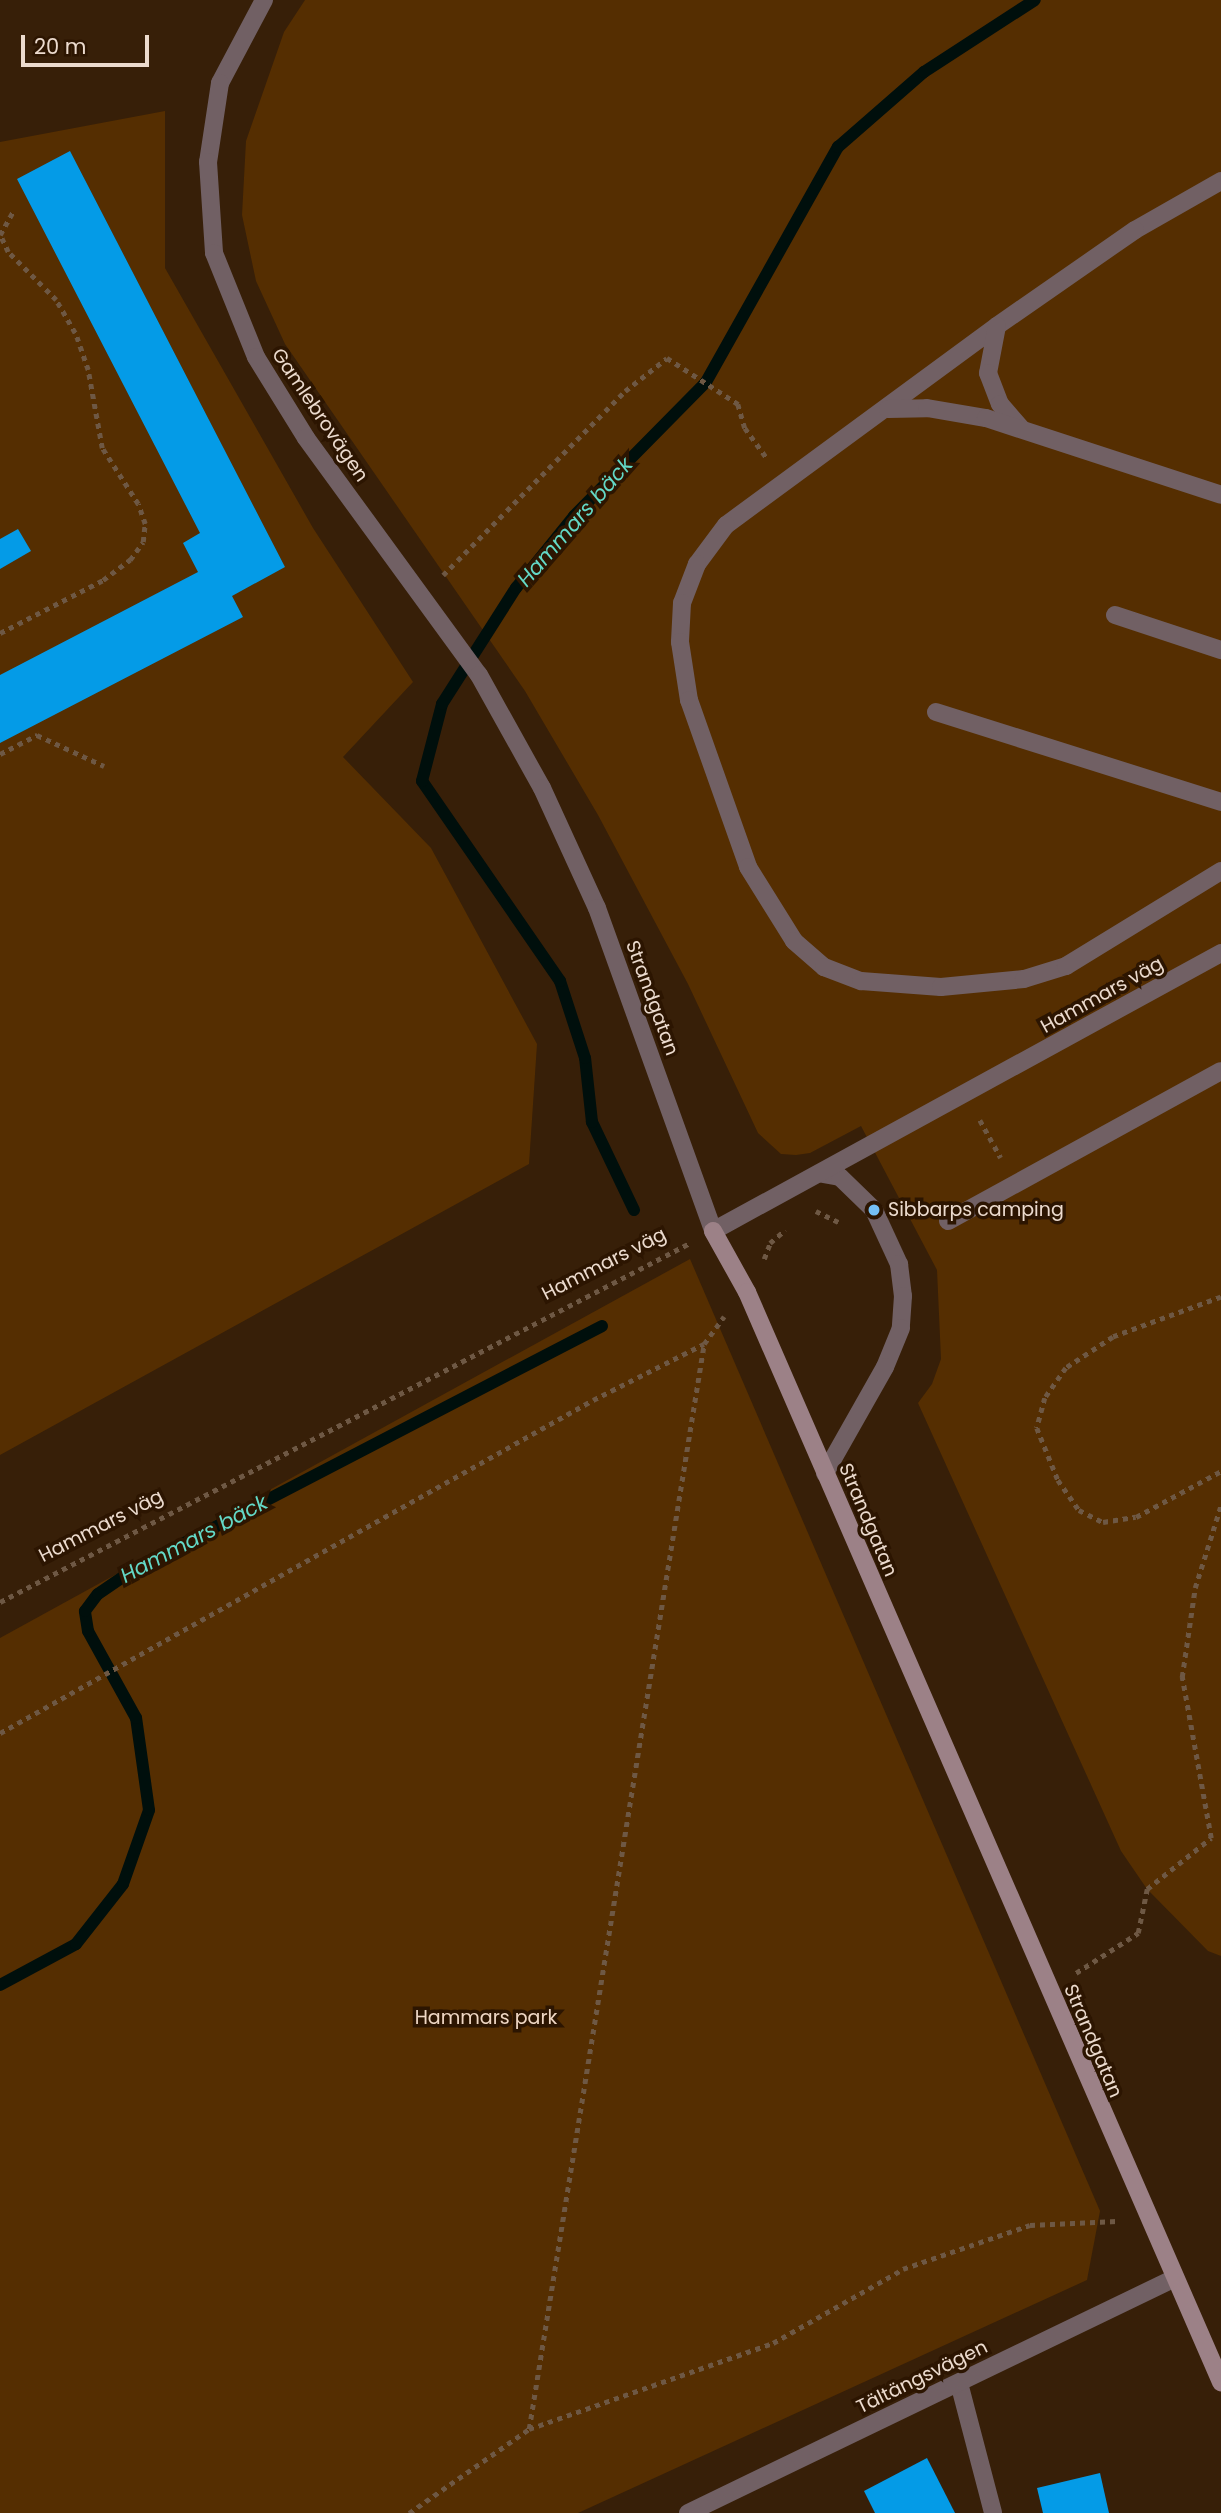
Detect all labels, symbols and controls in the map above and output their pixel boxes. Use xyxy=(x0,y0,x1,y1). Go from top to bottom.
scale bar xyxy=(24,21,152,65)
text: 20 m xyxy=(34,32,87,61)
street label: Gamlebrovägen xyxy=(267,344,373,486)
water label: Hammars bäck xyxy=(512,452,638,592)
street label: Strandgatan xyxy=(621,937,683,1059)
street label: Hammars väg xyxy=(1037,952,1167,1038)
place label: Sibbarps camping xyxy=(888,1199,1064,1221)
marker: Sibbarps camping xyxy=(866,1202,882,1218)
street label: Hammars väg xyxy=(538,1223,670,1305)
street label: Strandgatan xyxy=(834,1460,902,1580)
street label: Hammars väg xyxy=(35,1485,167,1567)
water label: Hammars bäck xyxy=(116,1490,272,1588)
street label: Strandgatan xyxy=(1059,1981,1127,2101)
park label: Hammars park xyxy=(415,2007,557,2029)
street label: Tältängsvägen xyxy=(853,2335,991,2419)

